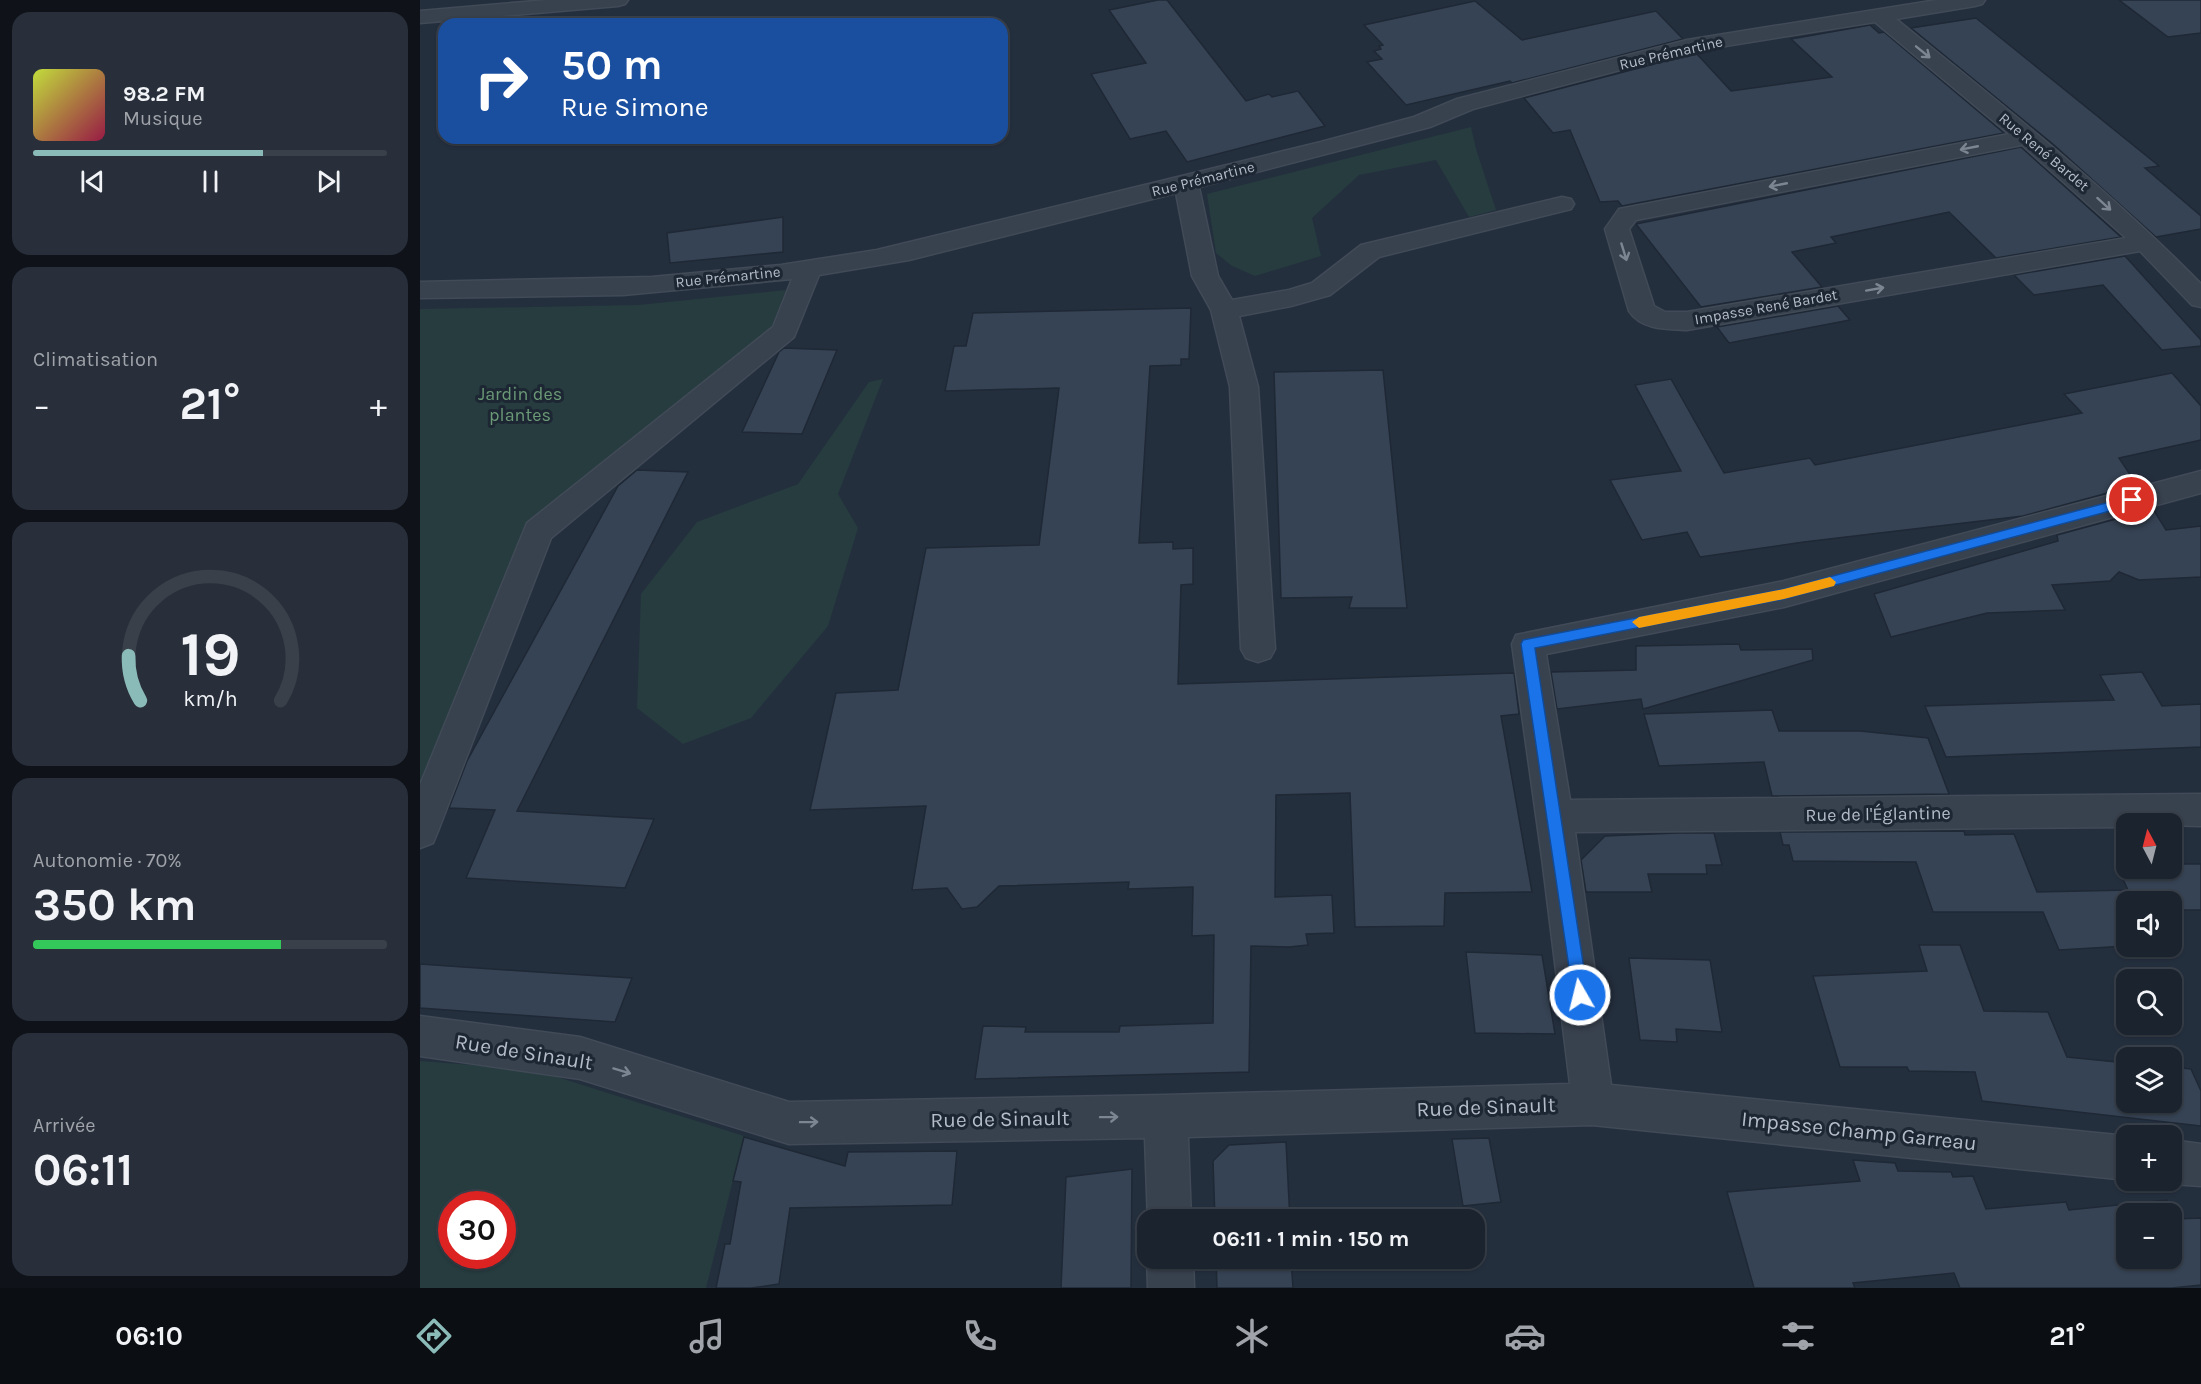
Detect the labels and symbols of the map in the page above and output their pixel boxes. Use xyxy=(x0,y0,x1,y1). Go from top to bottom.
street label: Rue Prémartine xyxy=(1618,32,1724,74)
one-way arrow xyxy=(1915,45,1930,59)
street label: Rue René Bardet xyxy=(1995,109,2093,195)
one-way arrow xyxy=(1960,143,1980,154)
street label: Rue Prémartine xyxy=(1150,158,1256,200)
one-way arrow xyxy=(1769,180,1788,191)
one-way arrow xyxy=(2097,197,2112,211)
one-way arrow xyxy=(1619,242,1630,261)
street label: Rue Prémartine xyxy=(675,263,781,291)
one-way arrow xyxy=(1865,283,1884,294)
street label: Impasse René Bardet xyxy=(1693,286,1839,328)
park label: Jardin des plantes xyxy=(478,383,562,426)
pin xyxy=(2106,474,2157,525)
street label: Rue de l'Églantine xyxy=(1805,801,1951,826)
north arrow xyxy=(2116,813,2182,879)
position arrow xyxy=(1548,963,1612,1027)
street label: Rue de Sinault xyxy=(453,1029,595,1075)
one-way arrow xyxy=(612,1066,631,1077)
street label: Rue de Sinault xyxy=(1416,1093,1556,1121)
street label: Rue de Sinault xyxy=(930,1106,1070,1132)
street label: Impasse Champ Garreau xyxy=(1740,1107,1978,1155)
one-way arrow xyxy=(1099,1111,1119,1123)
one-way arrow xyxy=(799,1117,819,1128)
speed limit sign: 30 xyxy=(438,1191,516,1269)

